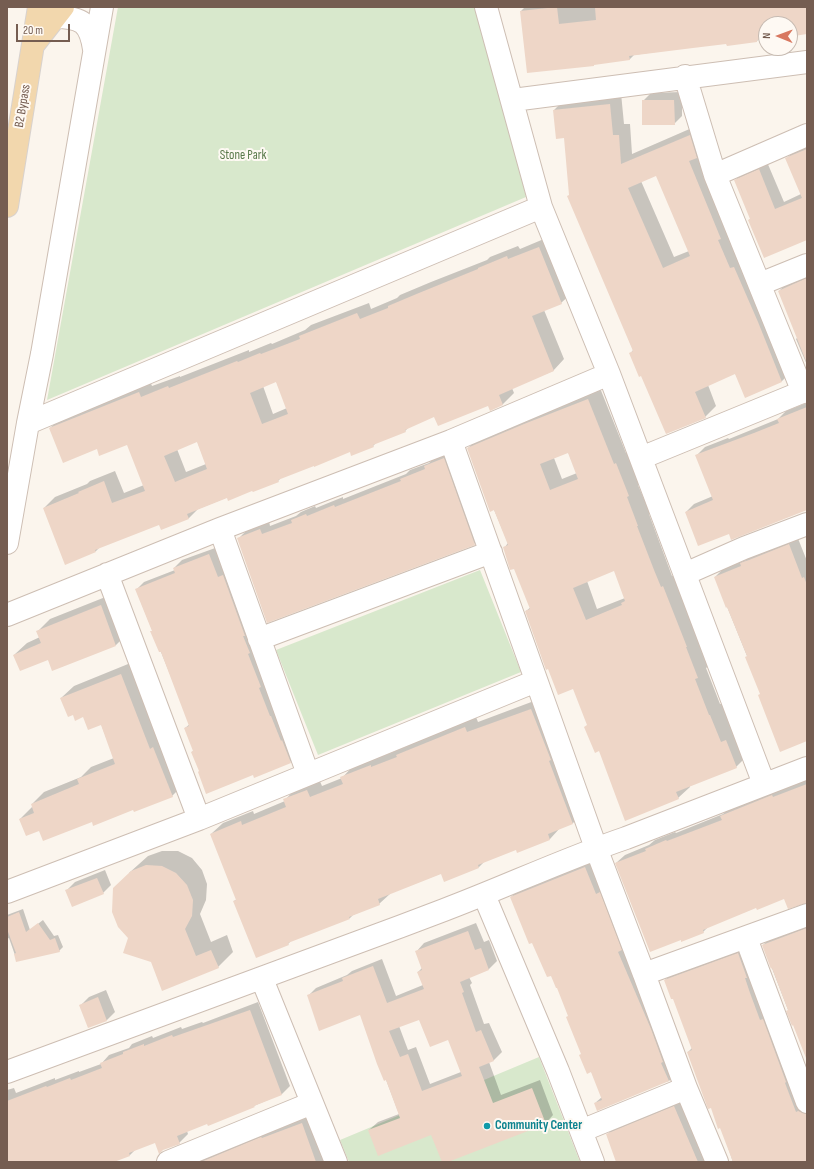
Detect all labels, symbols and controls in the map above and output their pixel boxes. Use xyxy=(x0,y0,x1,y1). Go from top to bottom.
scale bar xyxy=(18,16,72,42)
north arrow xyxy=(758,16,798,56)
text: 20 m xyxy=(23,23,43,38)
text: N xyxy=(760,33,773,39)
street label: B2 Bypass xyxy=(12,83,34,129)
park label: Stone Park xyxy=(220,148,266,164)
place label: Community Center xyxy=(495,1118,582,1134)
marker: Community Center xyxy=(482,1121,492,1131)

